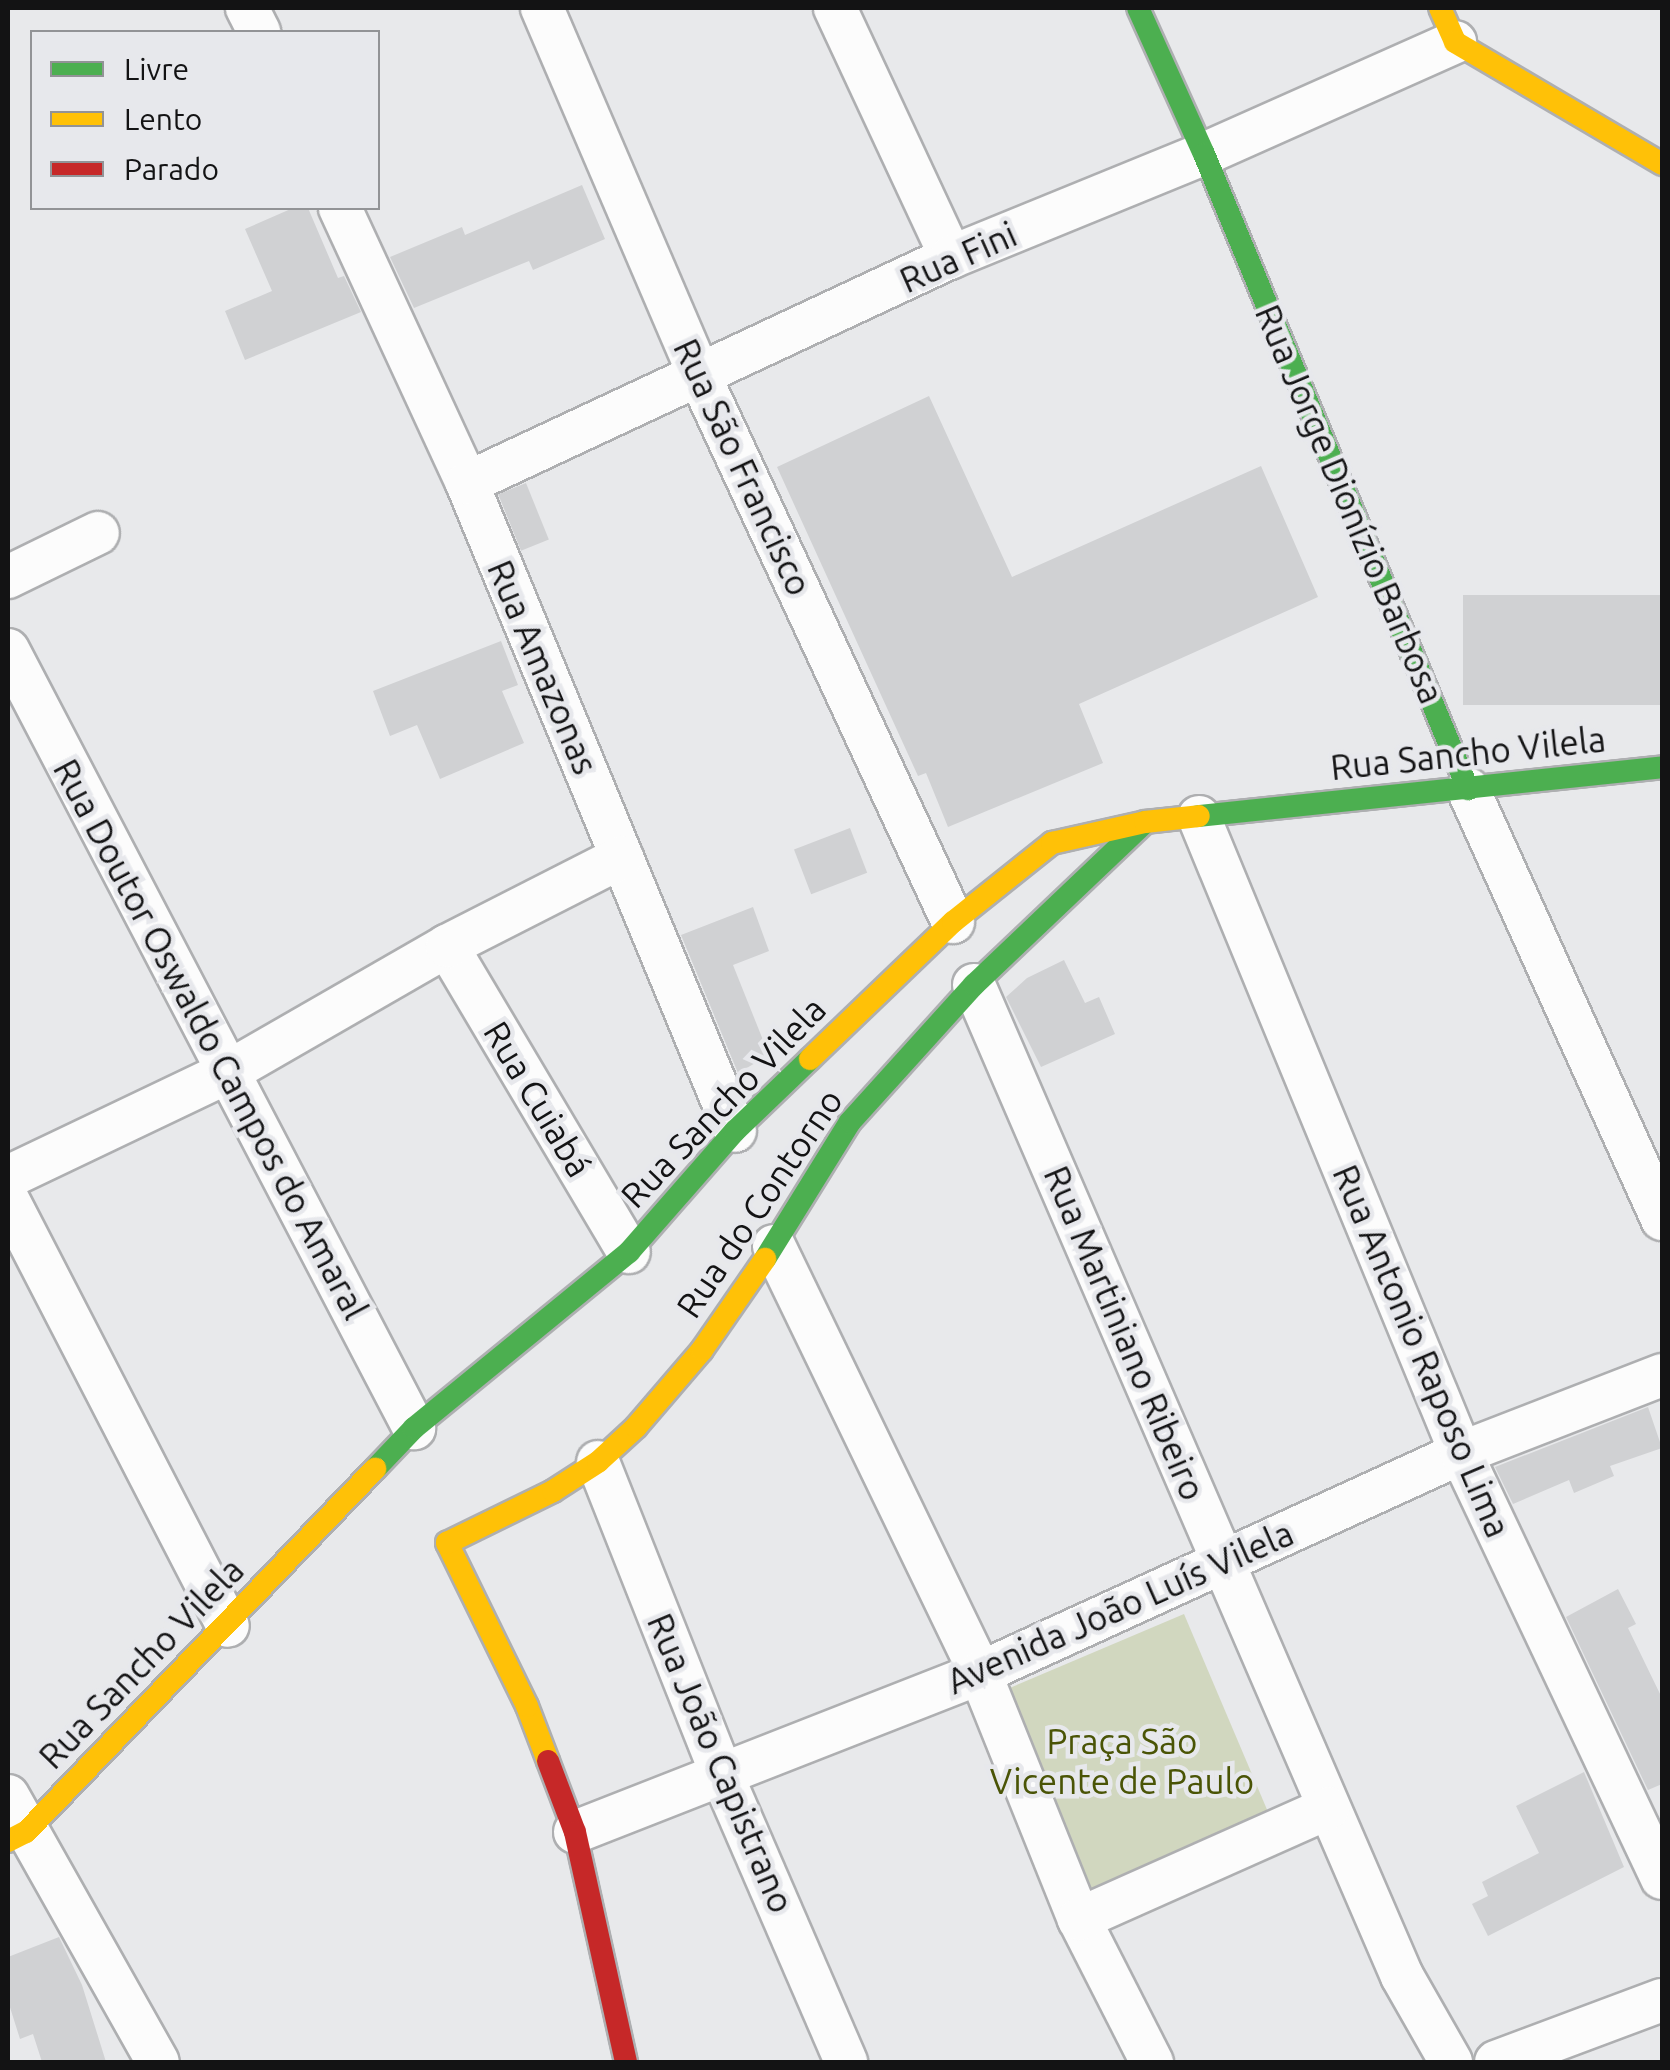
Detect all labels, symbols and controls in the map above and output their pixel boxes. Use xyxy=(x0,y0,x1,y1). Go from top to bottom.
legend xyxy=(30,30,380,210)
text: Livre xyxy=(124,52,189,86)
text: Lento xyxy=(124,102,202,136)
text: Parado xyxy=(124,152,219,186)
street label: Rua Fini xyxy=(893,213,1023,301)
street label: Rua Jorge Dionízio Barbosa xyxy=(1247,298,1453,710)
street label: Rua São Francisco xyxy=(665,332,821,602)
street label: Rua Amazonas xyxy=(479,554,607,780)
street label: Rua Sancho Vilela xyxy=(1328,718,1608,788)
street label: Rua Doutor Oswaldo Campos do Amaral xyxy=(45,752,377,1326)
street label: Rua Sancho Vilela xyxy=(612,988,834,1216)
street label: Rua Cuiabá xyxy=(475,1014,601,1184)
street label: Rua do Contorno xyxy=(667,1081,851,1325)
street label: Rua Antonio Raposo Lima xyxy=(1324,1158,1520,1544)
street label: Rua Martiniano Ribeiro xyxy=(1036,1160,1214,1506)
street label: Avenida João Luís Vilela xyxy=(940,1512,1300,1702)
street label: Rua Sancho Vilela xyxy=(30,1549,252,1777)
street label: Rua João Capistrano xyxy=(639,1607,803,1919)
park label: Praça São Vicente de Paulo xyxy=(990,1720,1254,1802)

